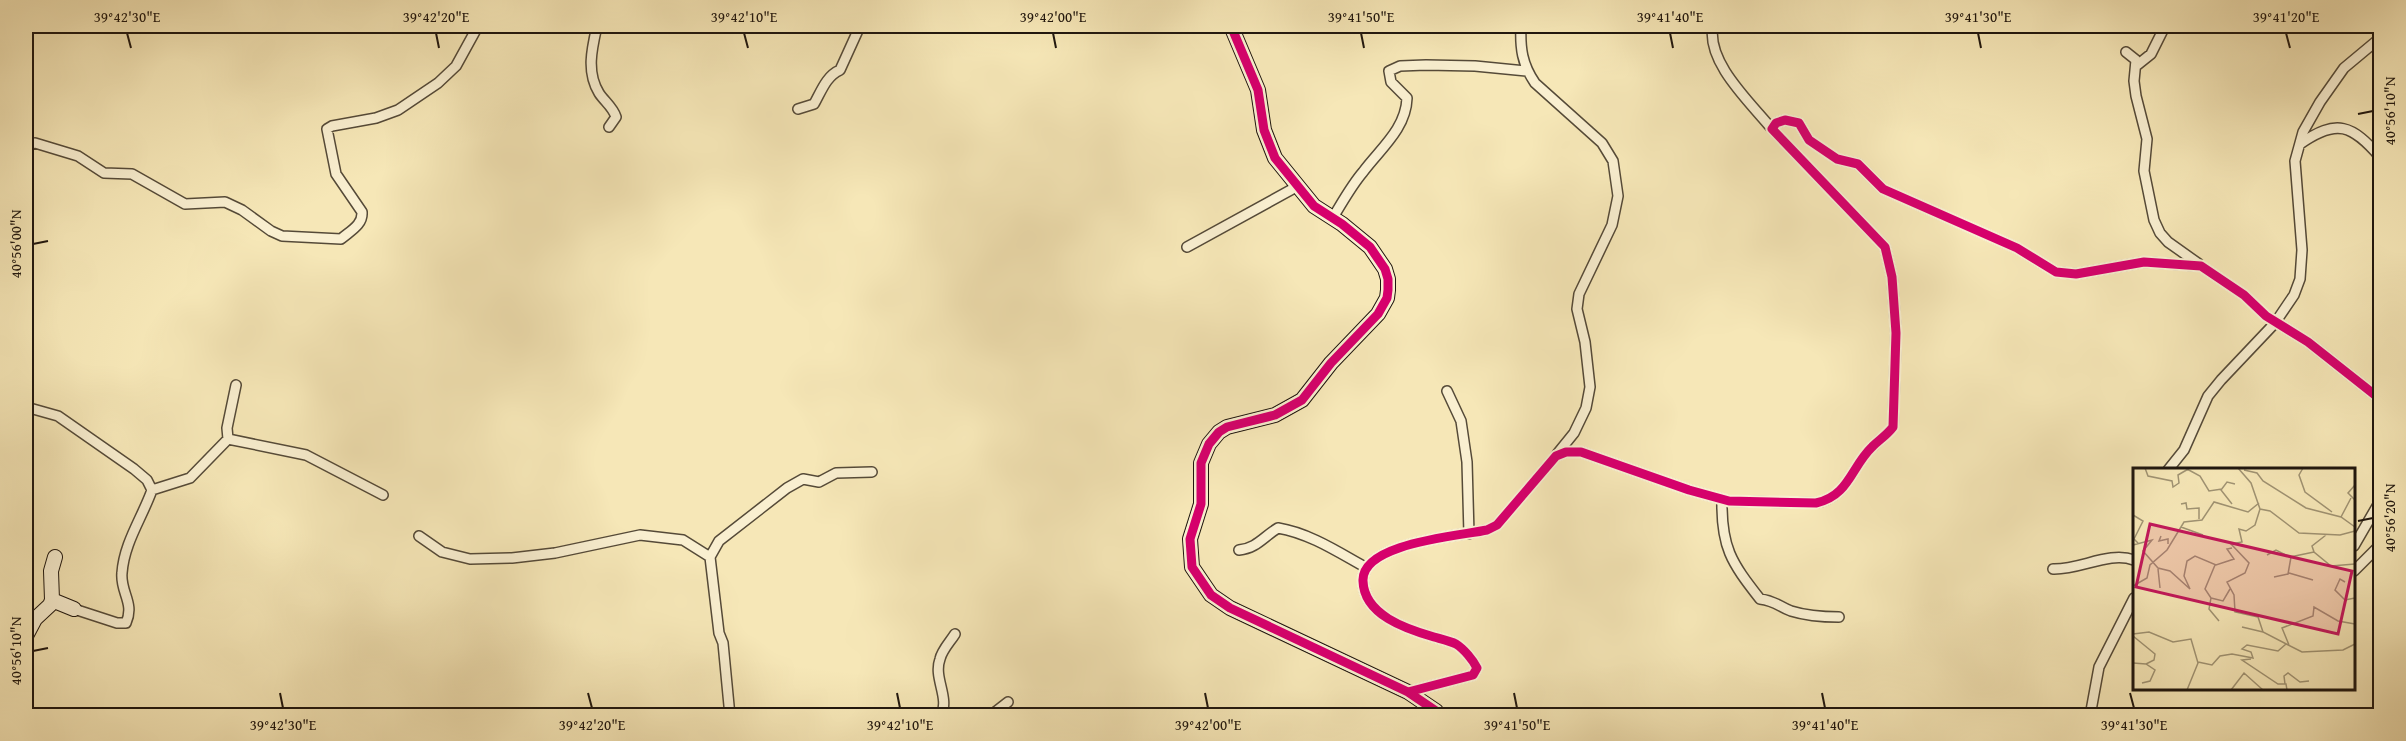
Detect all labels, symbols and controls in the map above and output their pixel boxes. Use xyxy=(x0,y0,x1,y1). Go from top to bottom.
text: 39°42'30"E xyxy=(94,6,161,27)
text: 39°42'20"E xyxy=(403,6,470,27)
text: 39°42'10"E xyxy=(711,6,778,27)
text: 39°42'00"E xyxy=(1020,6,1087,27)
text: 39°41'50"E xyxy=(1328,6,1395,27)
text: 39°41'40"E xyxy=(1637,6,1704,27)
text: 39°41'30"E xyxy=(1945,6,2012,27)
text: 39°41'20"E xyxy=(2253,6,2320,27)
text: 40°56'10"N xyxy=(2379,76,2400,145)
text: 40°56'00"N xyxy=(5,209,26,278)
inset map xyxy=(2133,468,2355,690)
text: 40°56'20"N xyxy=(2379,483,2400,552)
text: 40°56'10"N xyxy=(5,616,26,685)
text: 39°42'30"E xyxy=(250,714,317,735)
text: 39°42'20"E xyxy=(559,714,626,735)
text: 39°42'10"E xyxy=(867,714,934,735)
text: 39°42'00"E xyxy=(1175,714,1242,735)
text: 39°41'50"E xyxy=(1484,714,1551,735)
text: 39°41'40"E xyxy=(1792,714,1859,735)
text: 39°41'30"E xyxy=(2101,714,2168,735)

